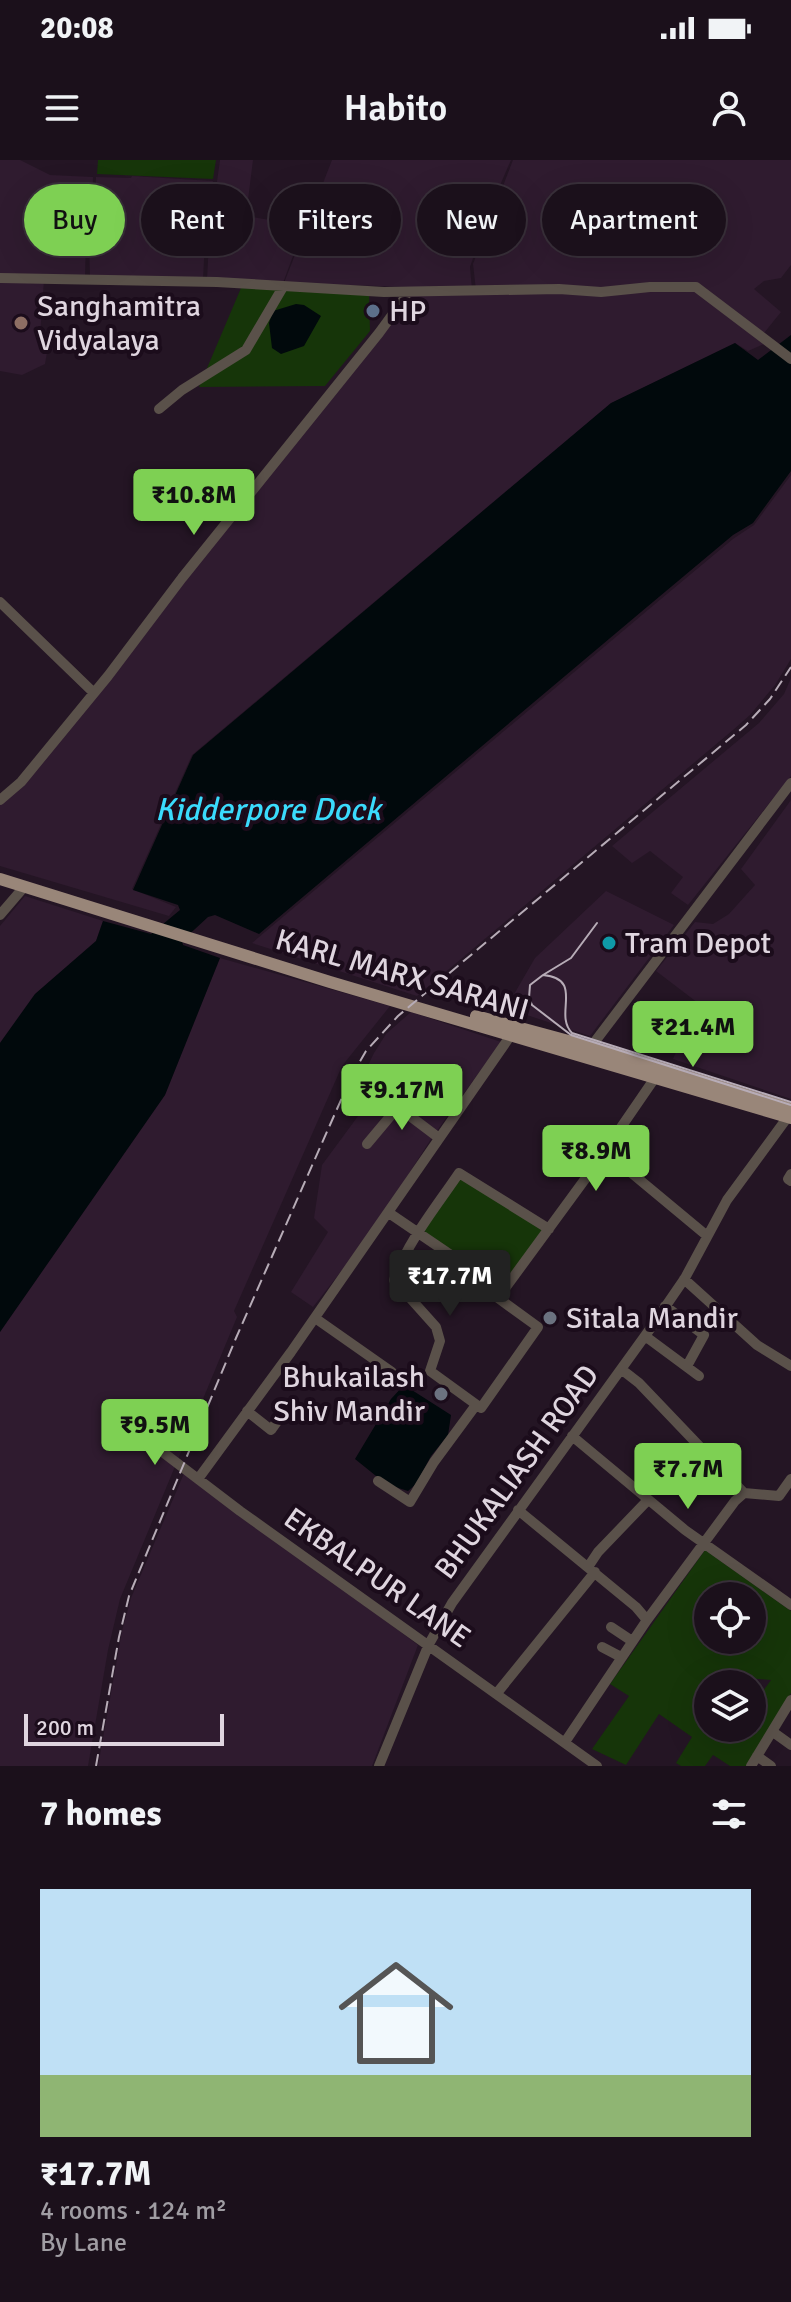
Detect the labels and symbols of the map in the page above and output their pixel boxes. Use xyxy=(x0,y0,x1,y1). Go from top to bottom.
place label: Sanghamitra Vidyalaya xyxy=(37,288,201,359)
place label: HP xyxy=(389,293,426,330)
marker: HP xyxy=(364,302,382,320)
marker: Sanghamitra Vidyalaya xyxy=(12,314,30,332)
pin: ₹10.8M xyxy=(129,469,259,537)
water label: Kidderpore Dock xyxy=(155,790,384,829)
street label: KARL MARX SARANI xyxy=(271,921,533,1029)
place label: Tram Depot xyxy=(625,925,771,962)
marker: Tram Depot xyxy=(600,934,618,952)
pin: ₹21.4M xyxy=(628,1001,758,1069)
pin: ₹9.17M xyxy=(337,1064,467,1132)
pin: ₹8.9M xyxy=(540,1125,652,1193)
pin: ₹17.7M xyxy=(385,1250,515,1318)
place label: Sitala Mandir xyxy=(566,1300,738,1337)
marker: Sitala Mandir xyxy=(541,1309,559,1327)
street label: BHUKALIASH ROAD xyxy=(427,1358,607,1586)
place label: Bhukailash Shiv Mandir xyxy=(273,1359,425,1430)
marker: Bhukailash Shiv Mandir xyxy=(432,1385,450,1403)
pin: ₹9.5M xyxy=(99,1399,211,1467)
pin: ₹7.7M xyxy=(632,1443,744,1511)
street label: EKBALPUR LANE xyxy=(276,1500,478,1656)
scale bar xyxy=(24,1710,224,1746)

